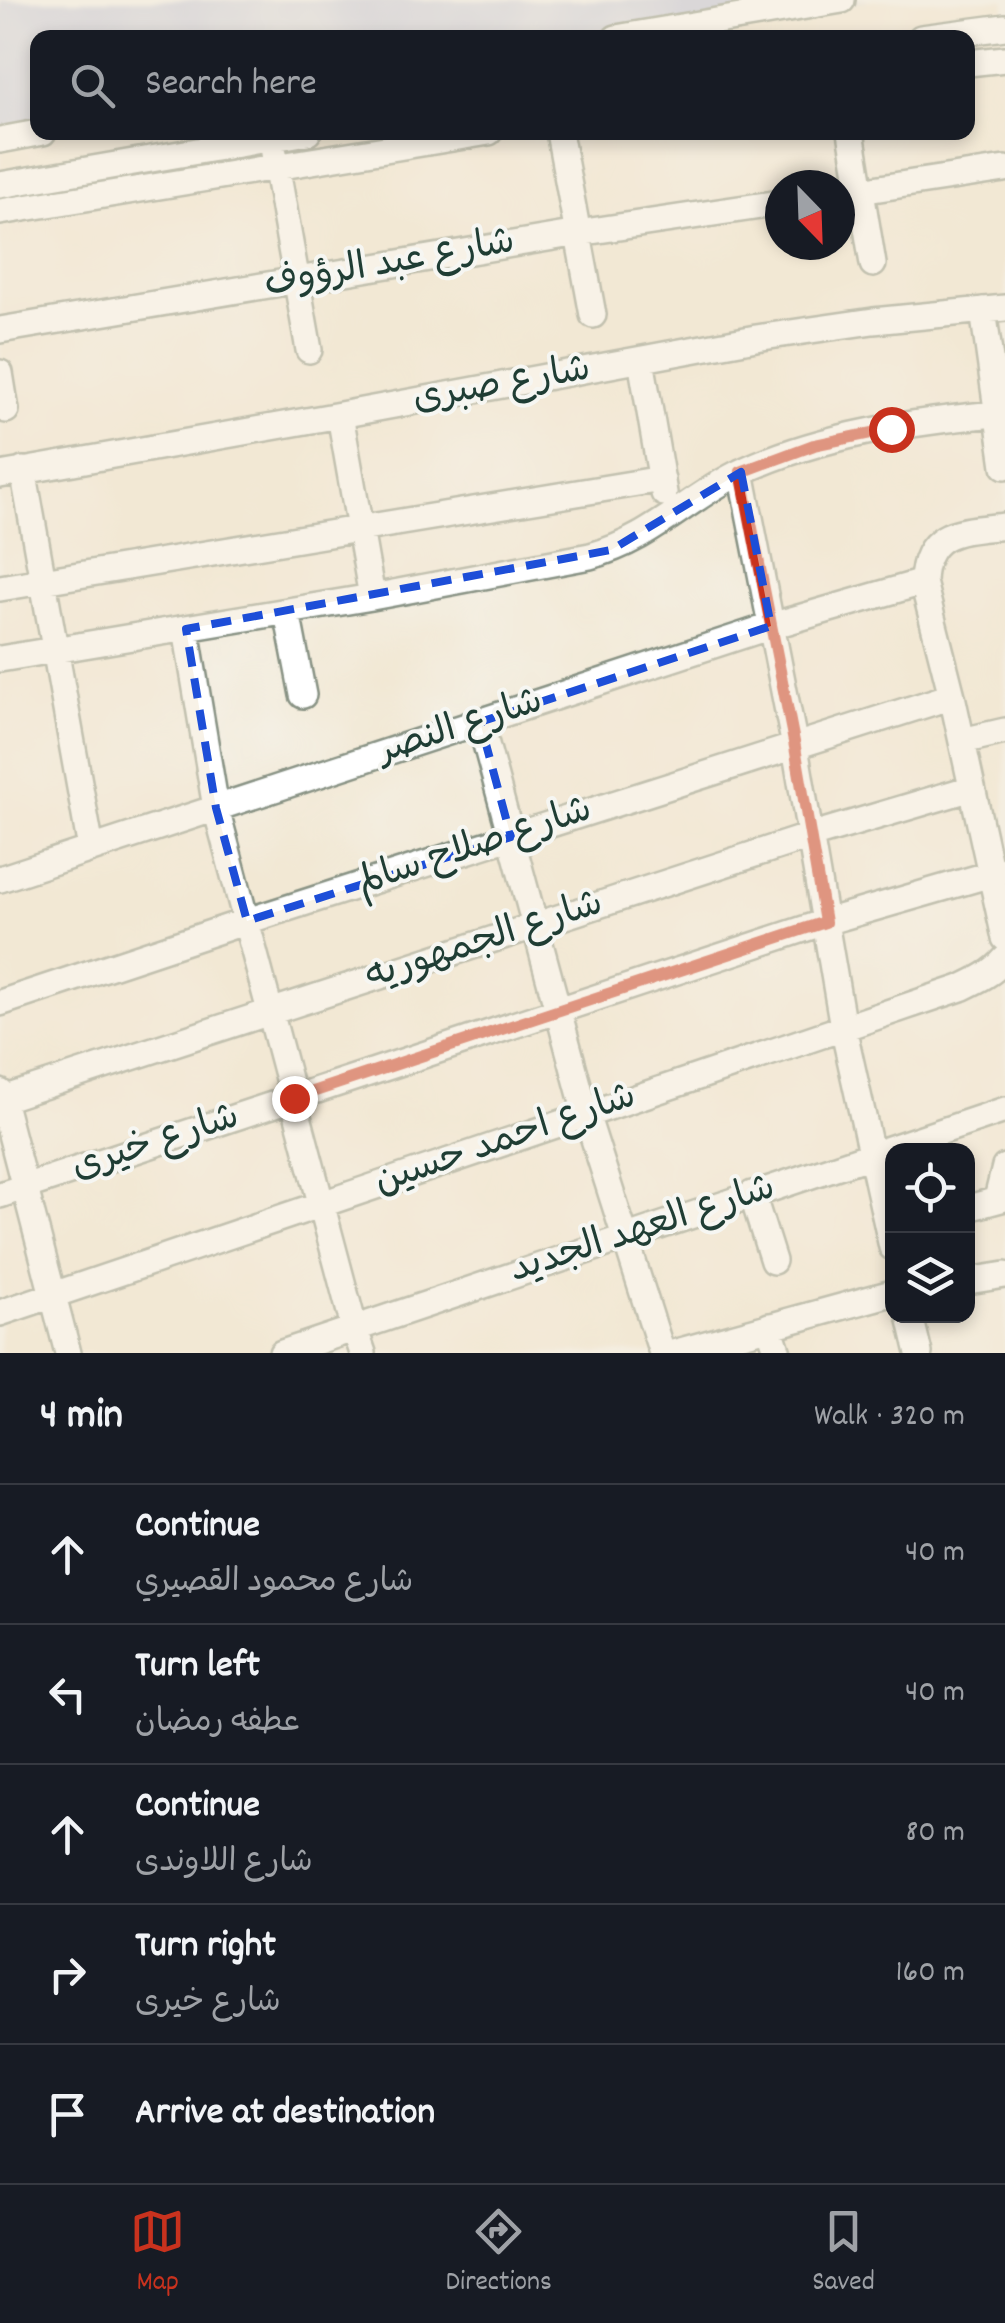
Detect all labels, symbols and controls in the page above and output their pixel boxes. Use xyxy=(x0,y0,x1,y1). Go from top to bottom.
search box xyxy=(30,30,975,140)
icon: search xyxy=(65,58,120,113)
text: Search here xyxy=(145,58,317,113)
north arrow xyxy=(765,170,855,260)
street label: شارع عبد الرؤوف xyxy=(261,216,519,314)
street label: شارع صبرى xyxy=(409,343,595,429)
route start xyxy=(869,407,915,453)
street label: شارع النصر xyxy=(369,676,550,781)
street label: شارع صلاح سالم xyxy=(350,784,600,912)
street label: شارع الجمهوريه xyxy=(359,878,611,1006)
street label: شارع احمد حسين xyxy=(368,1071,644,1211)
route end xyxy=(272,1076,318,1122)
street label: شارع خيرى xyxy=(65,1091,247,1197)
map controls xyxy=(885,1143,975,1323)
button: locate xyxy=(885,1143,975,1233)
street label: شارع العهد الجديد xyxy=(503,1162,783,1300)
button: layers xyxy=(885,1233,975,1323)
text: 4 min xyxy=(40,1388,123,1448)
text: Walk · 320 m xyxy=(814,1395,965,1441)
text: Continue xyxy=(135,1500,260,1555)
icon: ahead xyxy=(40,1527,95,1582)
text: 40 m xyxy=(905,1531,965,1577)
text: شارع محمود القصيري xyxy=(135,1561,413,1607)
text: Turn left xyxy=(135,1640,260,1695)
icon: left xyxy=(40,1667,95,1722)
text: 40 m xyxy=(905,1671,965,1717)
text: عطفه رمضان xyxy=(135,1701,300,1747)
text: Continue xyxy=(135,1780,260,1835)
icon: ahead xyxy=(40,1807,95,1862)
text: 80 m xyxy=(905,1811,965,1857)
text: شارع اللاوندى xyxy=(135,1841,313,1887)
text: Turn right xyxy=(135,1920,276,1975)
icon: right xyxy=(40,1947,95,2002)
text: 160 m xyxy=(896,1951,965,1997)
text: شارع خيرى xyxy=(135,1981,281,2027)
icon: arrive xyxy=(40,2087,95,2142)
text: Arrive at destination xyxy=(135,2087,435,2142)
tab: Map xyxy=(130,2204,185,2304)
tab: Directions xyxy=(446,2204,552,2304)
tab: Saved xyxy=(812,2204,875,2304)

